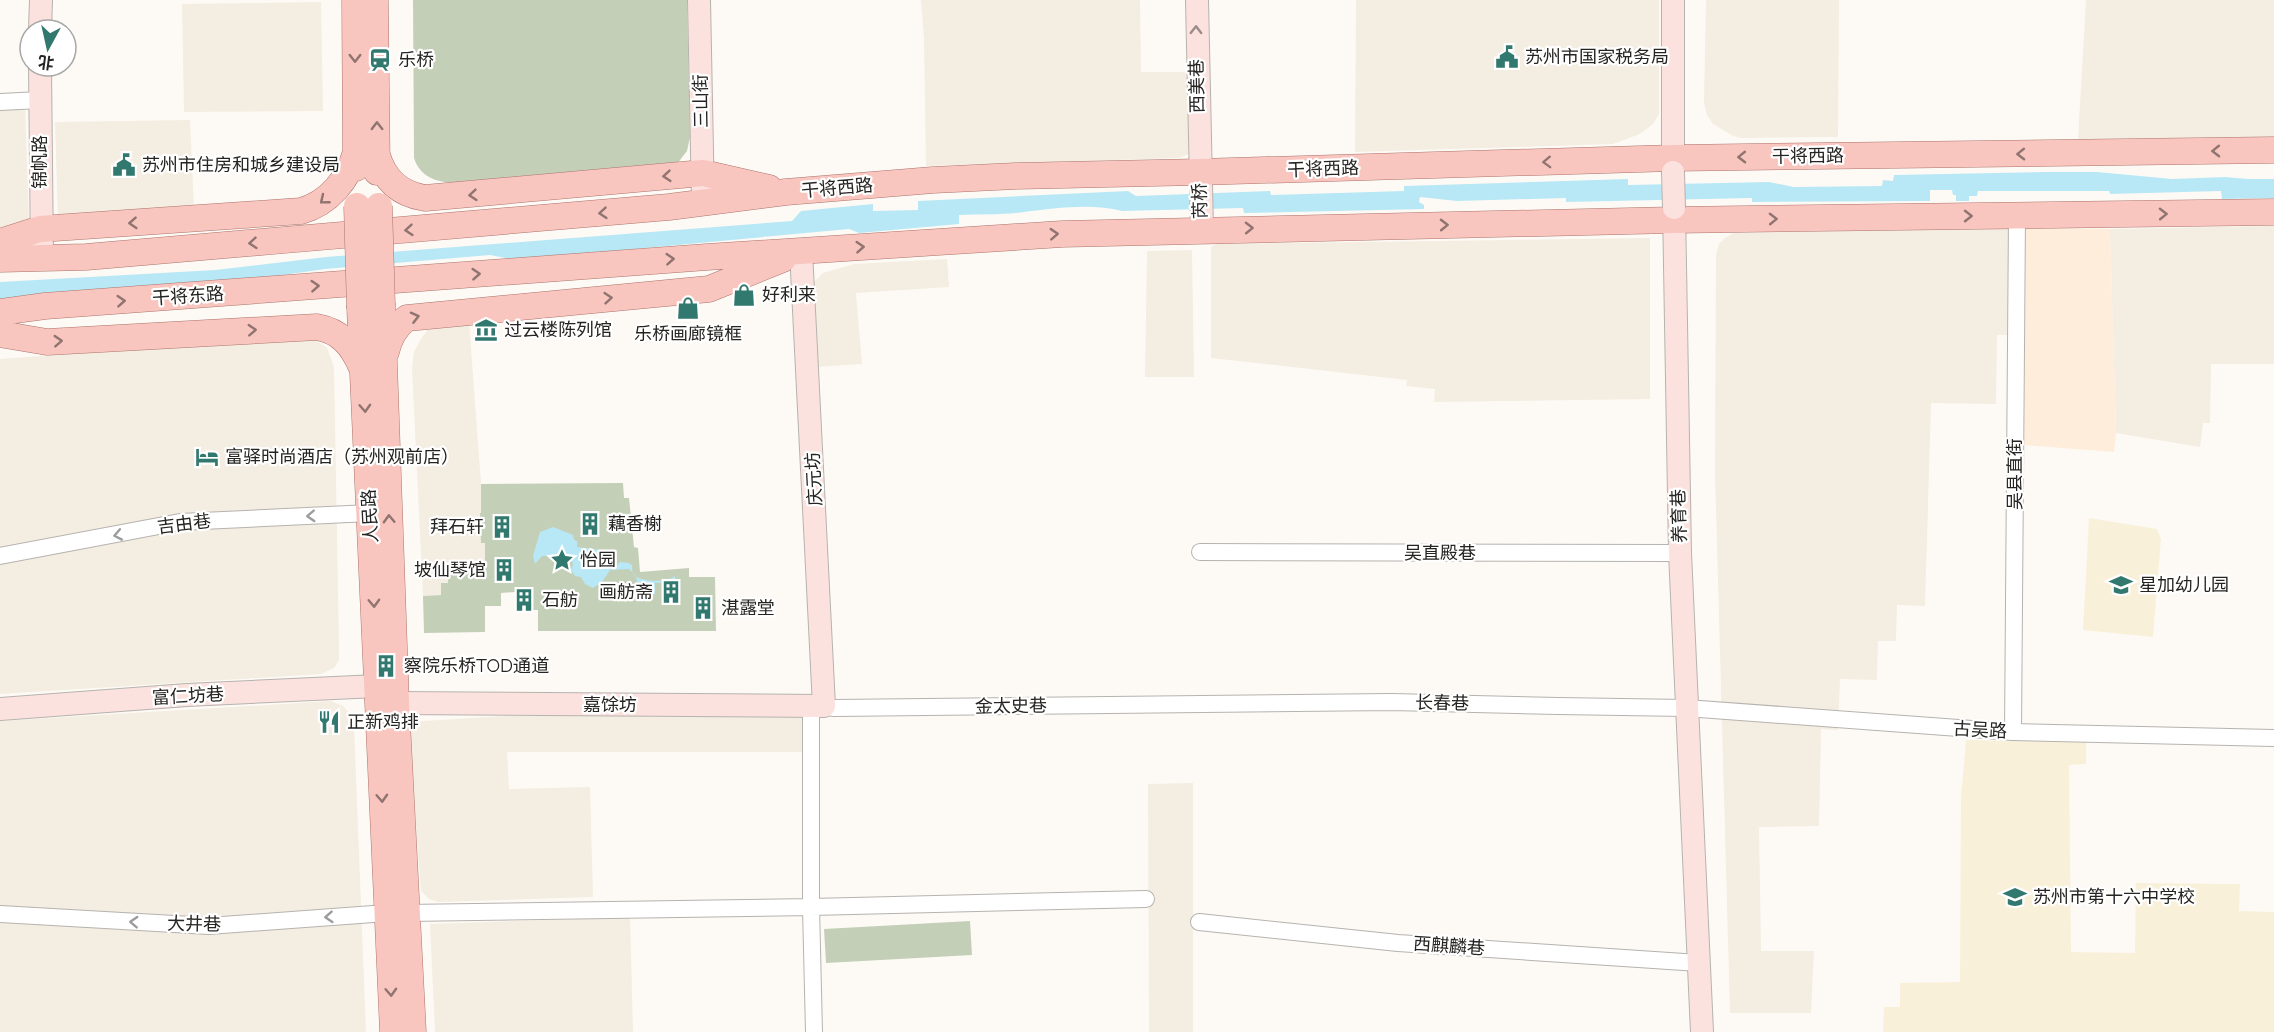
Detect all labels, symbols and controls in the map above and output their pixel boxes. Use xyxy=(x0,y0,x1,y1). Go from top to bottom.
north arrow xyxy=(18,18,78,78)
one-way arrow xyxy=(1190,25,1203,34)
public building icon: 苏州市国家税务局 xyxy=(1494,44,1520,70)
place label: 苏州市国家税务局 xyxy=(1525,46,1669,67)
station icon: 乐桥 xyxy=(367,47,393,73)
place label: 乐桥 xyxy=(398,49,434,70)
text: 北 xyxy=(37,52,55,73)
one-way arrow xyxy=(349,54,361,63)
street label: 西美巷 xyxy=(1186,59,1207,113)
street label: 三山街 xyxy=(690,74,711,128)
one-way arrow xyxy=(371,122,383,131)
street label: 锦帆路 xyxy=(29,135,50,189)
street label: 干将西路 xyxy=(1772,144,1844,167)
one-way arrow xyxy=(2211,145,2220,157)
one-way arrow xyxy=(2016,147,2025,160)
one-way arrow xyxy=(1737,151,1746,163)
public building icon: 苏州市住房和城乡建设局 xyxy=(111,152,137,178)
place label: 苏州市住房和城乡建设局 xyxy=(142,154,340,175)
one-way arrow xyxy=(1542,156,1551,168)
street label: 干将西路 xyxy=(1287,157,1359,180)
one-way arrow xyxy=(663,169,672,182)
street label: 干将西路 xyxy=(800,174,874,201)
street label: 芮桥 xyxy=(1188,183,1211,219)
one-way arrow xyxy=(469,188,478,201)
one-way arrow xyxy=(320,192,331,203)
one-way arrow xyxy=(599,206,608,219)
one-way arrow xyxy=(2159,208,2168,220)
one-way arrow xyxy=(1964,210,1973,222)
one-way arrow xyxy=(1769,213,1778,225)
one-way arrow xyxy=(128,216,137,229)
one-way arrow xyxy=(1440,218,1449,231)
one-way arrow xyxy=(1245,222,1254,235)
one-way arrow xyxy=(404,223,413,236)
one-way arrow xyxy=(1050,228,1059,241)
one-way arrow xyxy=(248,236,257,249)
one-way arrow xyxy=(855,241,864,254)
one-way arrow xyxy=(666,253,675,266)
one-way arrow xyxy=(471,268,480,281)
one-way arrow xyxy=(311,280,320,293)
shop icon: 好利来 xyxy=(731,282,757,308)
street label: 干将东路 xyxy=(151,283,225,308)
place label: 好利来 xyxy=(762,284,816,305)
one-way arrow xyxy=(604,292,613,305)
one-way arrow xyxy=(116,294,125,307)
shop icon: 乐桥画廊镜框 xyxy=(675,295,701,321)
one-way arrow xyxy=(410,312,420,325)
museum icon: 过云楼陈列馆 xyxy=(473,317,499,343)
place label: 过云楼陈列馆 xyxy=(504,319,612,340)
place label: 乐桥画廊镜框 xyxy=(634,323,742,344)
one-way arrow xyxy=(248,324,257,337)
one-way arrow xyxy=(53,335,62,348)
one-way arrow xyxy=(358,403,371,412)
street label: 吴县直街 xyxy=(2004,438,2025,510)
hotel icon: 富驿时尚酒店（苏州观前店） xyxy=(194,444,220,470)
place label: 富驿时尚酒店（苏州观前店） xyxy=(225,446,459,467)
street label: 庆元坊 xyxy=(802,452,825,507)
street label: 人民路 xyxy=(358,489,381,544)
street label: 养育巷 xyxy=(1667,489,1690,543)
one-way arrow xyxy=(307,509,316,522)
street label: 吉由巷 xyxy=(156,510,212,537)
building icon: 藕香榭 xyxy=(577,511,603,537)
place label: 藕香榭 xyxy=(608,513,662,534)
one-way arrow xyxy=(383,514,396,523)
building icon: 拜石轩 xyxy=(489,514,515,540)
place label: 拜石轩 xyxy=(430,516,484,537)
one-way arrow xyxy=(113,527,123,540)
street label: 吴直殿巷 xyxy=(1404,542,1476,563)
place icon: 怡园 xyxy=(549,547,575,573)
place label: 怡园 xyxy=(580,549,616,570)
building icon: 坡仙琴馆 xyxy=(491,557,517,583)
place label: 坡仙琴馆 xyxy=(414,559,486,580)
school or university icon: 星加幼儿园 xyxy=(2108,572,2134,598)
place label: 星加幼儿园 xyxy=(2139,574,2229,595)
building icon: 画舫斋 xyxy=(658,579,684,605)
place label: 画舫斋 xyxy=(599,581,653,602)
building icon: 石舫 xyxy=(511,587,537,613)
place label: 石舫 xyxy=(542,589,578,610)
building icon: 湛露堂 xyxy=(690,595,716,621)
place label: 湛露堂 xyxy=(721,597,775,618)
one-way arrow xyxy=(367,598,380,607)
building icon: 察院乐桥TOD通道 xyxy=(373,653,399,679)
place label: 察院乐桥TOD通道 xyxy=(404,655,549,676)
street label: 富仁坊巷 xyxy=(151,683,224,708)
street label: 长春巷 xyxy=(1415,692,1469,713)
street label: 嘉馀坊 xyxy=(583,694,637,715)
street label: 金太史巷 xyxy=(975,694,1047,717)
restaurant icon: 正新鸡排 xyxy=(316,709,342,735)
place label: 正新鸡排 xyxy=(347,711,419,732)
street label: 古吴路 xyxy=(1953,718,2008,741)
one-way arrow xyxy=(376,793,388,802)
school or university icon: 苏州市第十六中学校 xyxy=(2002,884,2028,910)
place label: 苏州市第十六中学校 xyxy=(2033,886,2195,907)
one-way arrow xyxy=(324,910,333,923)
street label: 大井巷 xyxy=(167,913,221,934)
one-way arrow xyxy=(130,915,139,928)
street label: 西麒麟巷 xyxy=(1412,933,1486,958)
one-way arrow xyxy=(385,988,398,997)

